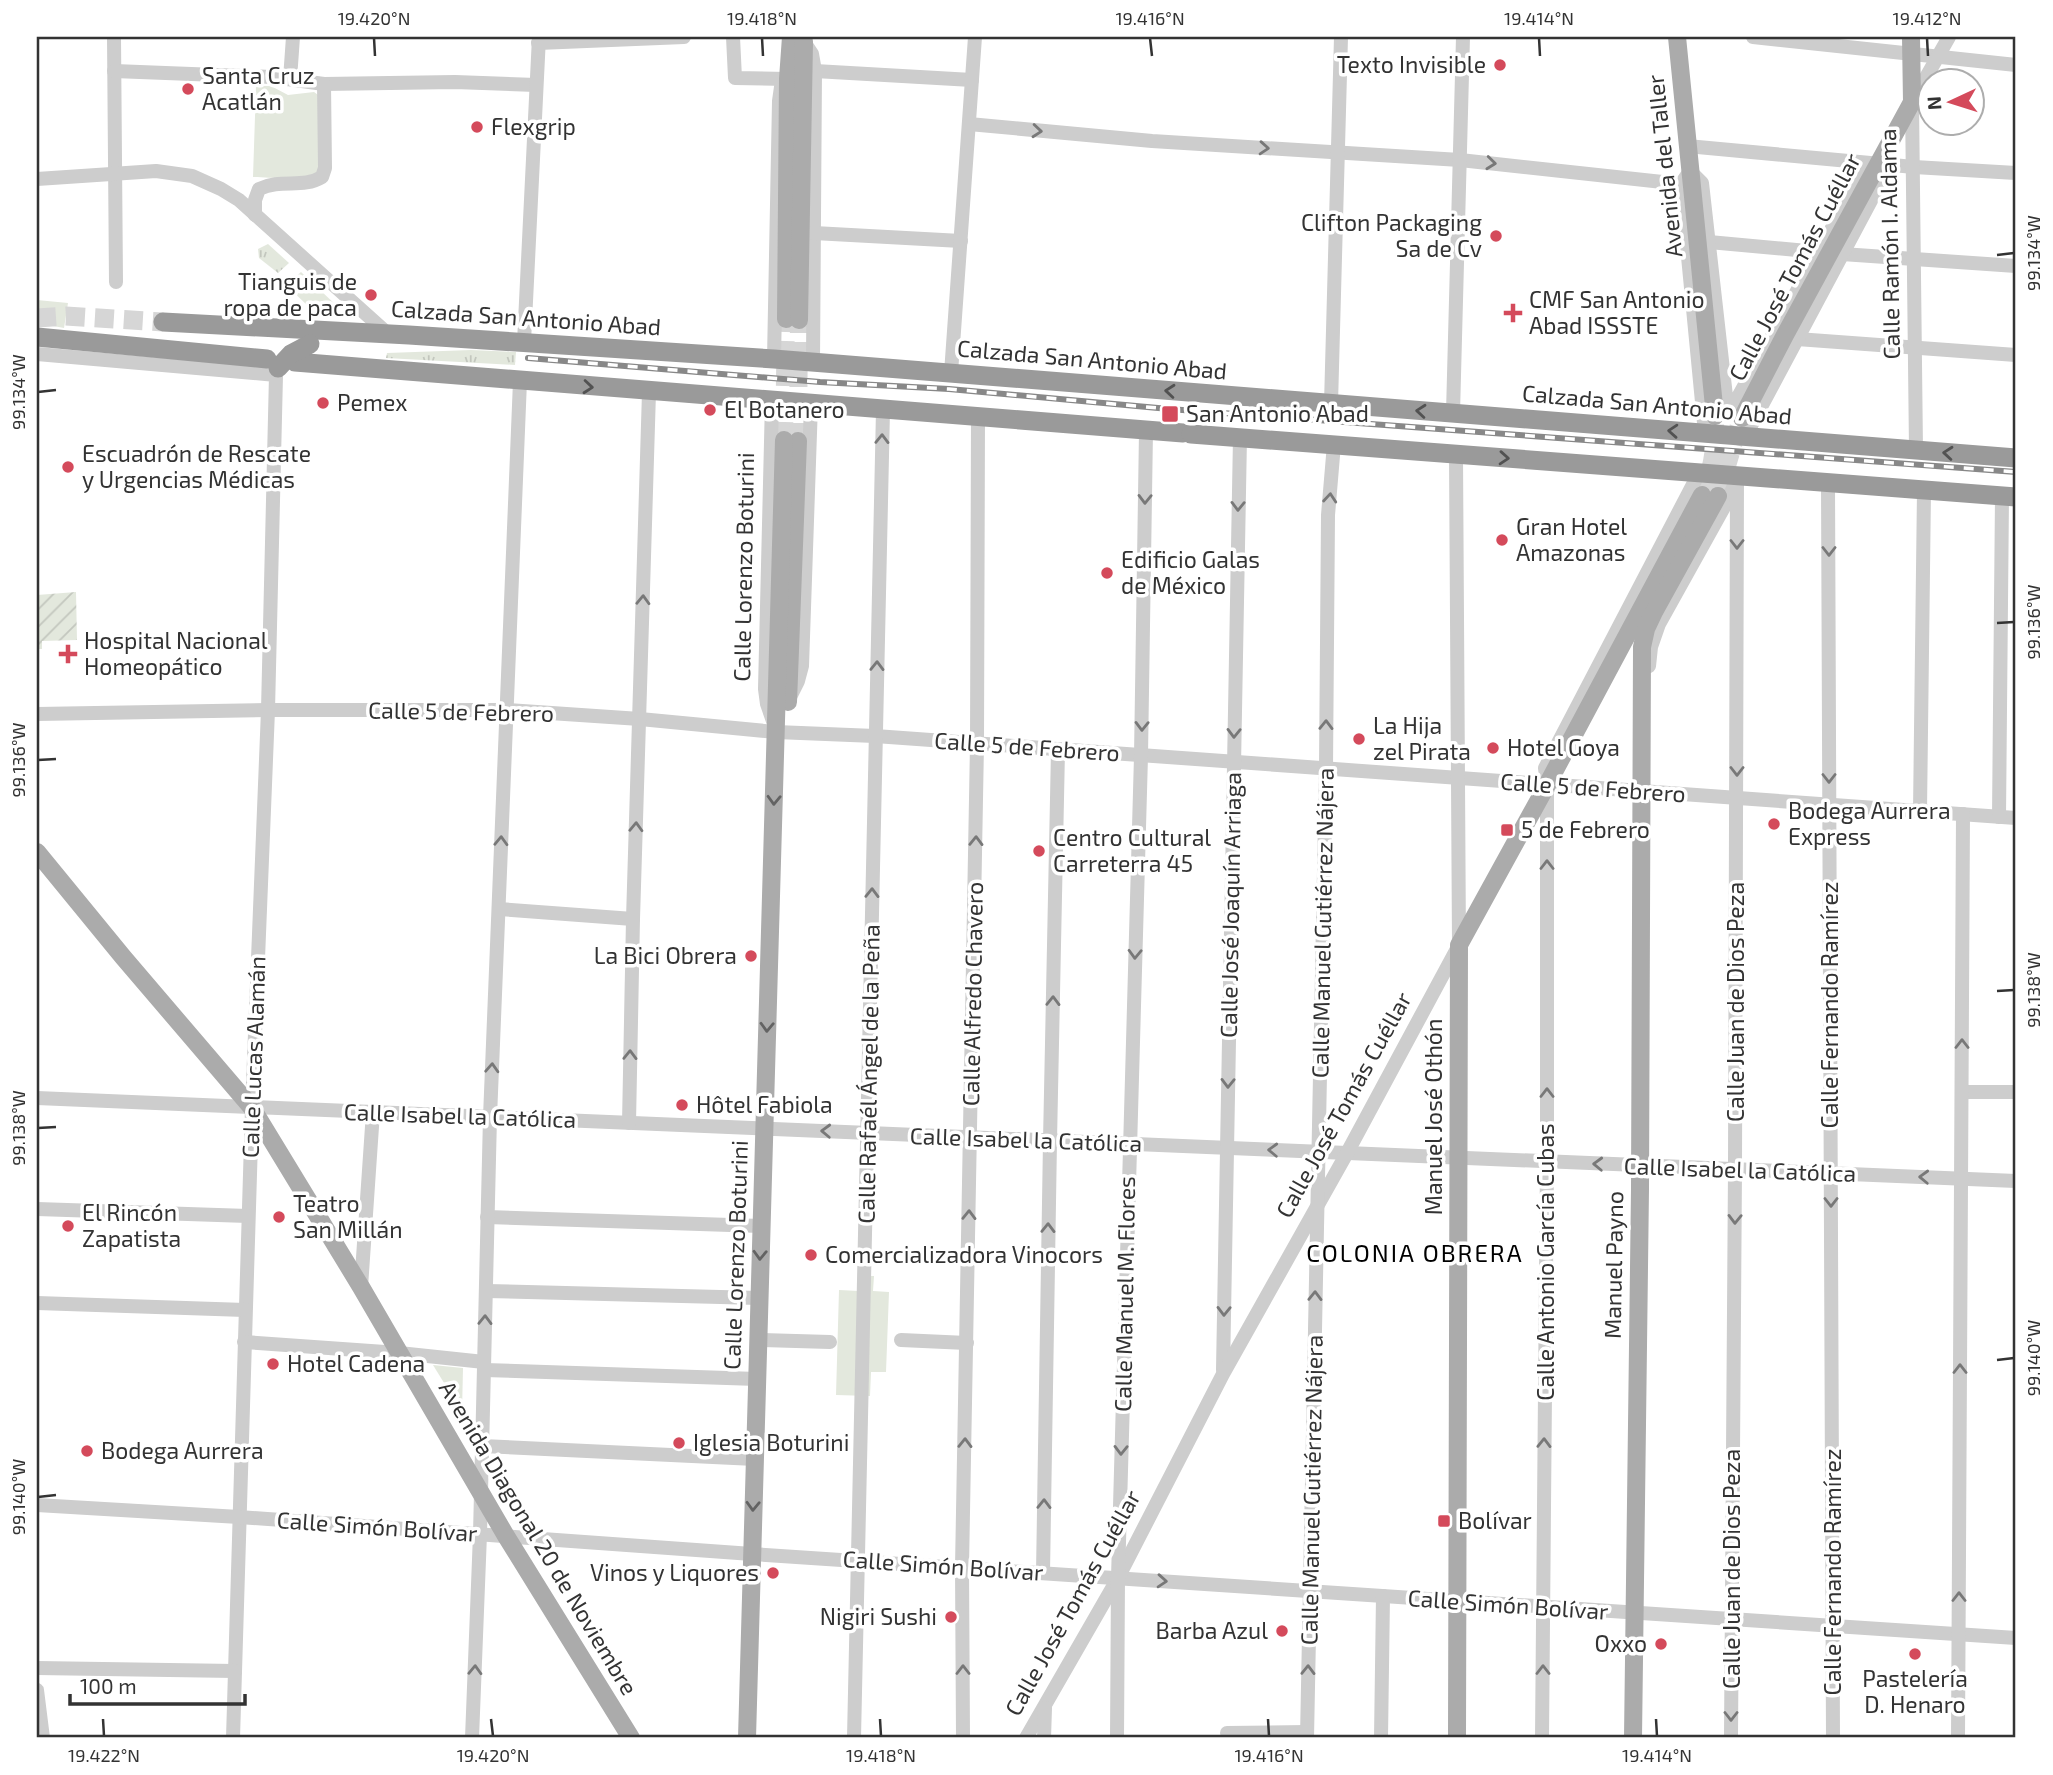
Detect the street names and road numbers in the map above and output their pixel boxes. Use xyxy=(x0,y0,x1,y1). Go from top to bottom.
street label: Avenida del Taller xyxy=(1640,73,1688,259)
street label: Calle Ramón I. Aldama xyxy=(1873,128,1905,360)
street label: Calle José Tomás Cuéllar xyxy=(1722,148,1866,385)
street label: Calzada San Antonio Abad xyxy=(390,294,662,340)
street label: Calzada San Antonio Abad xyxy=(956,333,1228,385)
street label: Calzada San Antonio Abad xyxy=(1521,378,1793,430)
street label: Calle Lorenzo Boturini xyxy=(727,452,759,682)
street label: Calle 5 de Febrero xyxy=(368,695,554,727)
street label: Calle 5 de Febrero xyxy=(933,726,1121,766)
street label: Calle 5 de Febrero xyxy=(1499,767,1687,807)
street label: Calle Manuel Gutiérrez Nájera xyxy=(1305,768,1339,1078)
street label: Calle José Joaquín Arriaga xyxy=(1214,772,1246,1038)
street label: Calle Alfredo Chavero xyxy=(956,882,988,1106)
street label: Calle Juan de Dios Peza xyxy=(1721,882,1749,1122)
street label: Calle Fernando Ramírez xyxy=(1815,882,1843,1128)
street label: Calle Rafaél Ángel de la Peña xyxy=(851,924,885,1224)
street label: Calle Lucas Alamán xyxy=(235,956,271,1158)
street label: Calle José Tomás Cuéllar xyxy=(1269,987,1417,1222)
street label: Manuel José Othón xyxy=(1419,1019,1447,1215)
street label: Calle Isabel la Católica xyxy=(343,1097,577,1133)
street label: Calle Isabel la Católica xyxy=(909,1121,1143,1157)
street label: Calle Antonio García Cubas xyxy=(1531,1123,1559,1401)
street label: Calle Lorenzo Boturini xyxy=(717,1140,753,1370)
street label: Calle Isabel la Católica xyxy=(1623,1151,1857,1187)
street label: Calle Manuel M. Flores xyxy=(1108,1176,1140,1412)
street label: Manuel Payno xyxy=(1598,1191,1628,1339)
street label: Calle Manuel Gutiérrez Nájera xyxy=(1294,1335,1328,1645)
street label: Avenida Diagonal 20 de Noviembre xyxy=(434,1375,644,1700)
street label: Calle Juan de Dios Peza xyxy=(1717,1449,1745,1689)
street label: Calle Fernando Ramírez xyxy=(1818,1449,1846,1695)
street label: Calle José Tomás Cuéllar xyxy=(998,1485,1146,1720)
street label: Calle Simón Bolívar xyxy=(276,1505,478,1547)
street label: Calle Simón Bolívar xyxy=(842,1544,1044,1586)
street label: Calle Simón Bolívar xyxy=(1407,1583,1609,1625)

